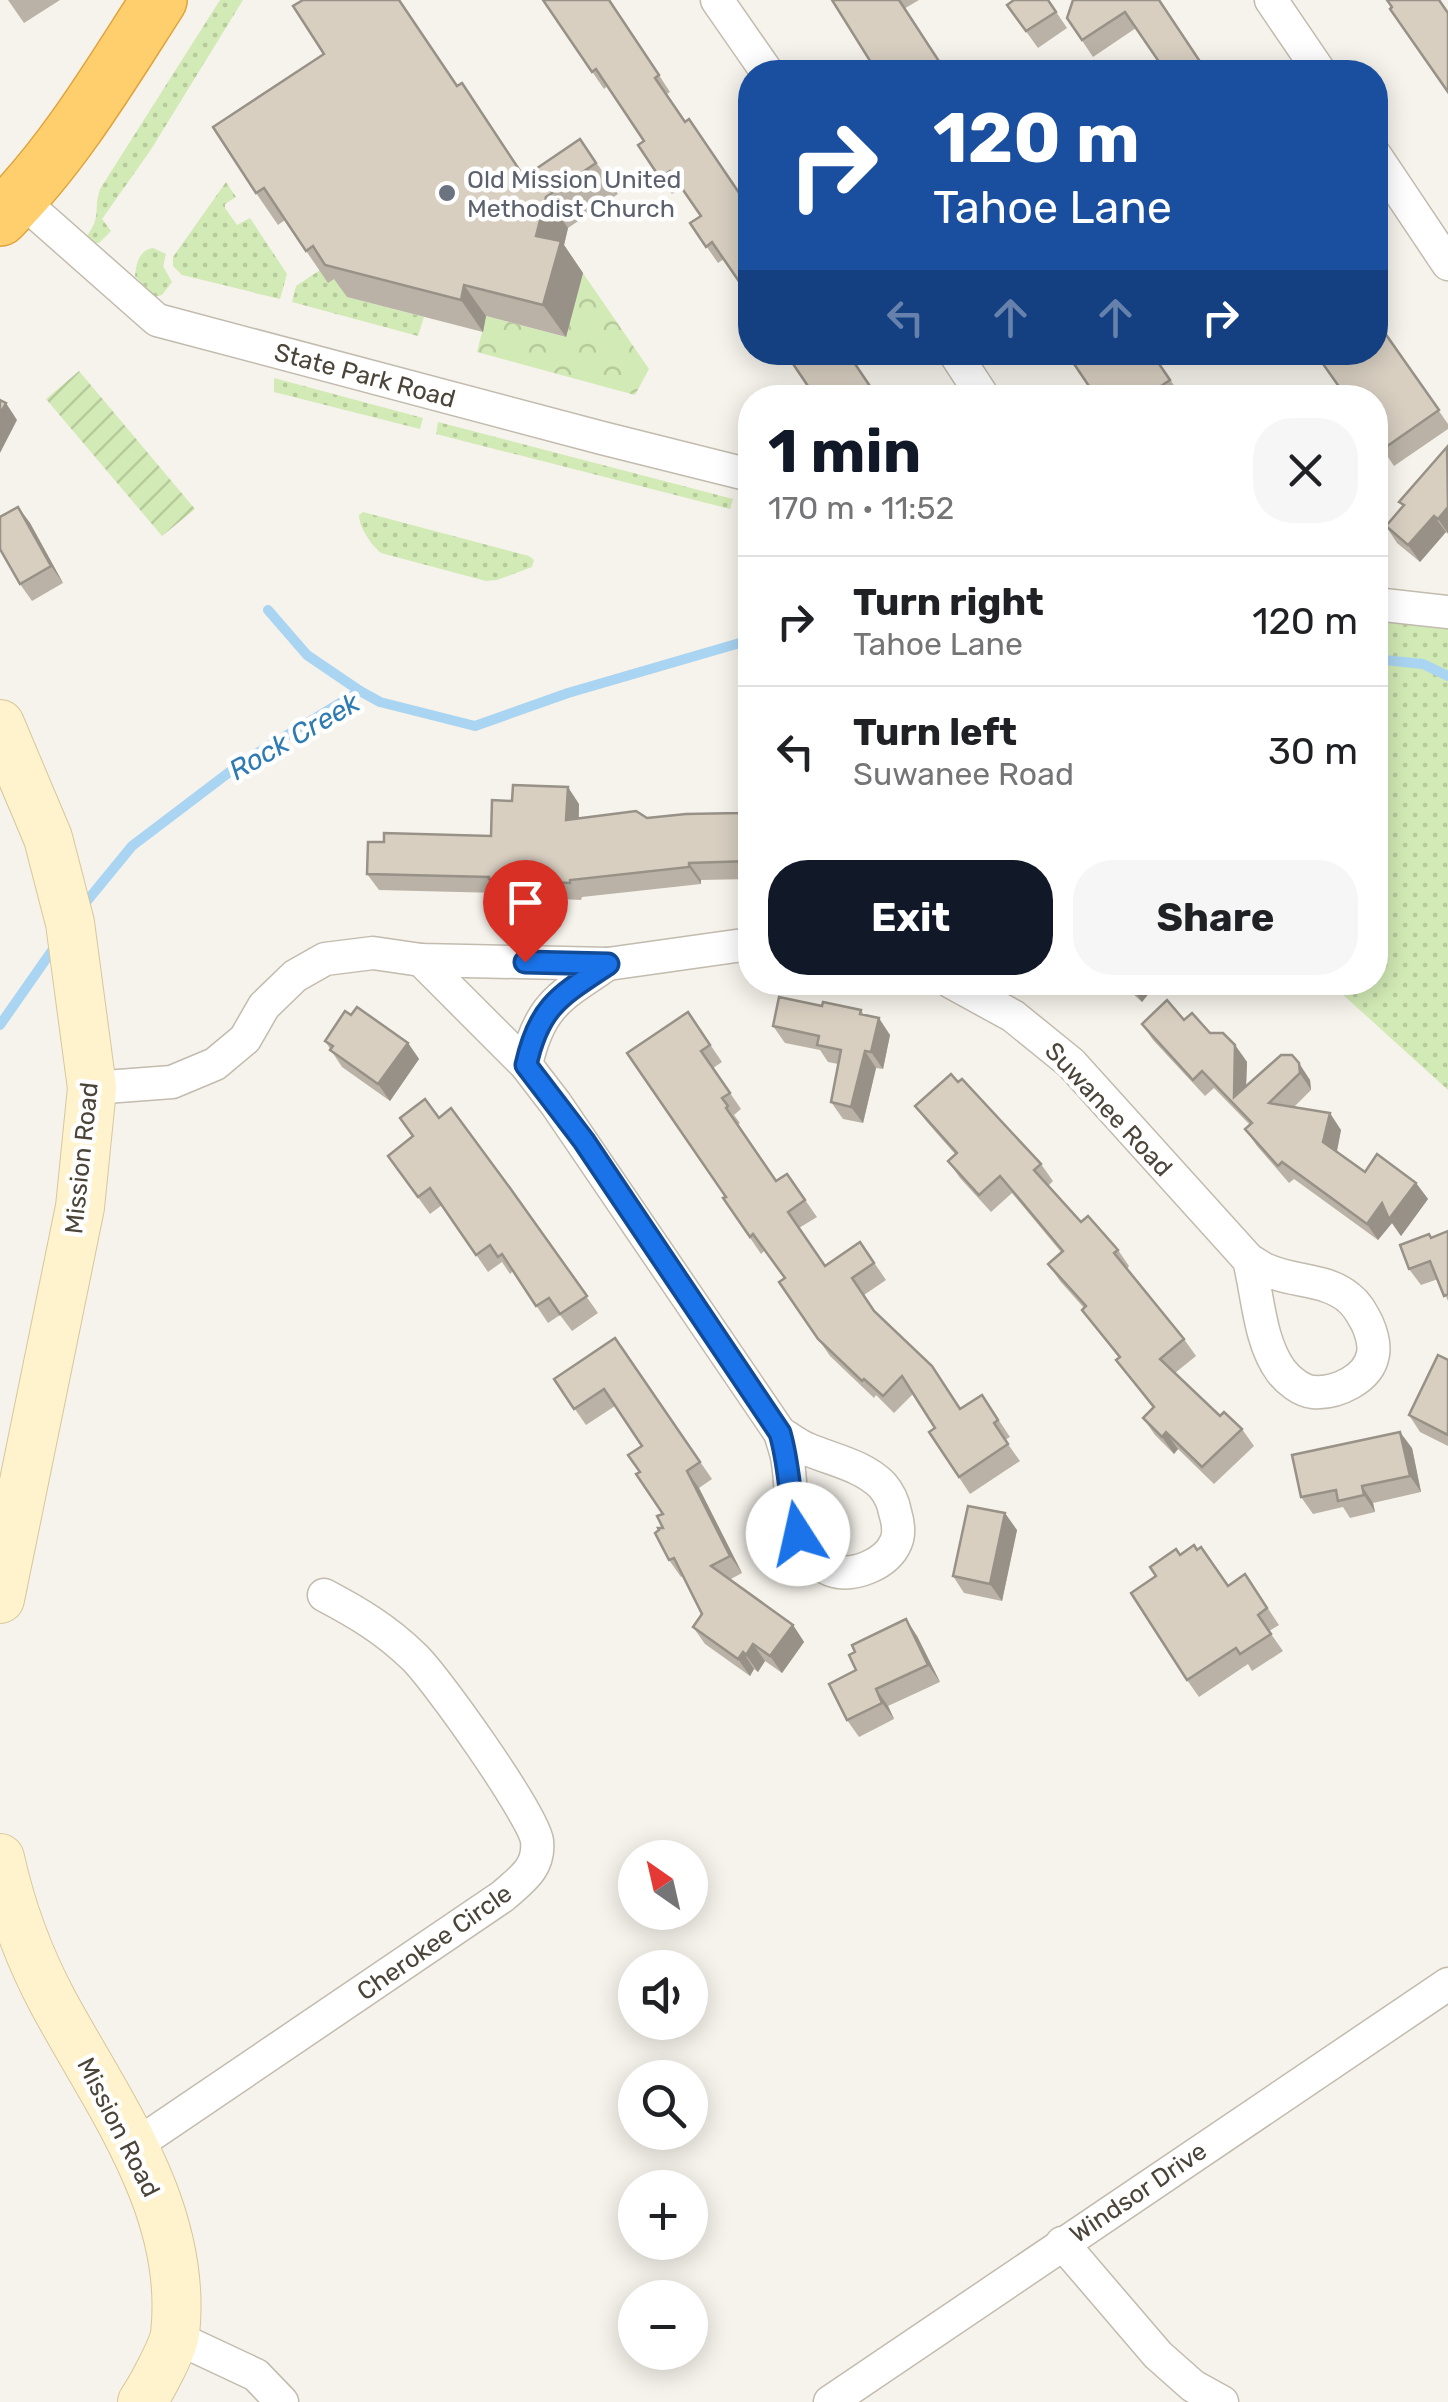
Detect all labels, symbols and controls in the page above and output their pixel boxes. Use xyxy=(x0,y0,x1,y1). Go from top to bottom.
text: 120 m xyxy=(933,97,1140,180)
icon: right xyxy=(768,100,898,230)
place label: Old Mission United Methodist Church xyxy=(467,165,681,223)
text: Tahoe Lane xyxy=(933,181,1172,234)
marker: Old Mission United Methodist Church xyxy=(436,182,458,204)
icon: left xyxy=(878,290,933,345)
icon: ahead xyxy=(983,290,1038,345)
icon: ahead xyxy=(1088,290,1143,345)
icon: right xyxy=(1193,290,1248,345)
street label: State Park Road xyxy=(271,337,458,414)
text: 1 min xyxy=(768,416,921,487)
button: close xyxy=(1253,418,1358,523)
text: 170 m · 11:52 xyxy=(768,489,954,527)
text: Turn right xyxy=(853,579,1044,625)
icon: right xyxy=(768,594,823,649)
text: 120 m xyxy=(1252,598,1358,644)
text: Tahoe Lane xyxy=(853,625,1023,663)
water label: Rock Creek xyxy=(223,685,366,787)
text: Turn left xyxy=(853,709,1017,755)
icon: left xyxy=(768,724,823,779)
text: 30 m xyxy=(1268,728,1358,774)
text: Suwanee Road xyxy=(853,755,1074,793)
pin xyxy=(483,860,568,963)
button: Exit xyxy=(768,860,1053,975)
button: Share xyxy=(1073,860,1358,975)
icon: arrive xyxy=(498,875,553,930)
street label: Suwanee Road xyxy=(1039,1036,1178,1182)
street label: Mission Road xyxy=(59,1081,104,1235)
position arrow xyxy=(746,1482,850,1586)
north arrow xyxy=(618,1840,708,1930)
map controls xyxy=(618,1840,708,2370)
street label: Cherokee Circle xyxy=(352,1878,517,2006)
button: sound xyxy=(618,1950,708,2040)
street label: Mission Road xyxy=(71,2053,166,2202)
button: search xyxy=(618,2060,708,2150)
street label: Windsor Drive xyxy=(1065,2136,1212,2249)
button: + xyxy=(618,2170,708,2260)
button: − xyxy=(618,2280,708,2370)

